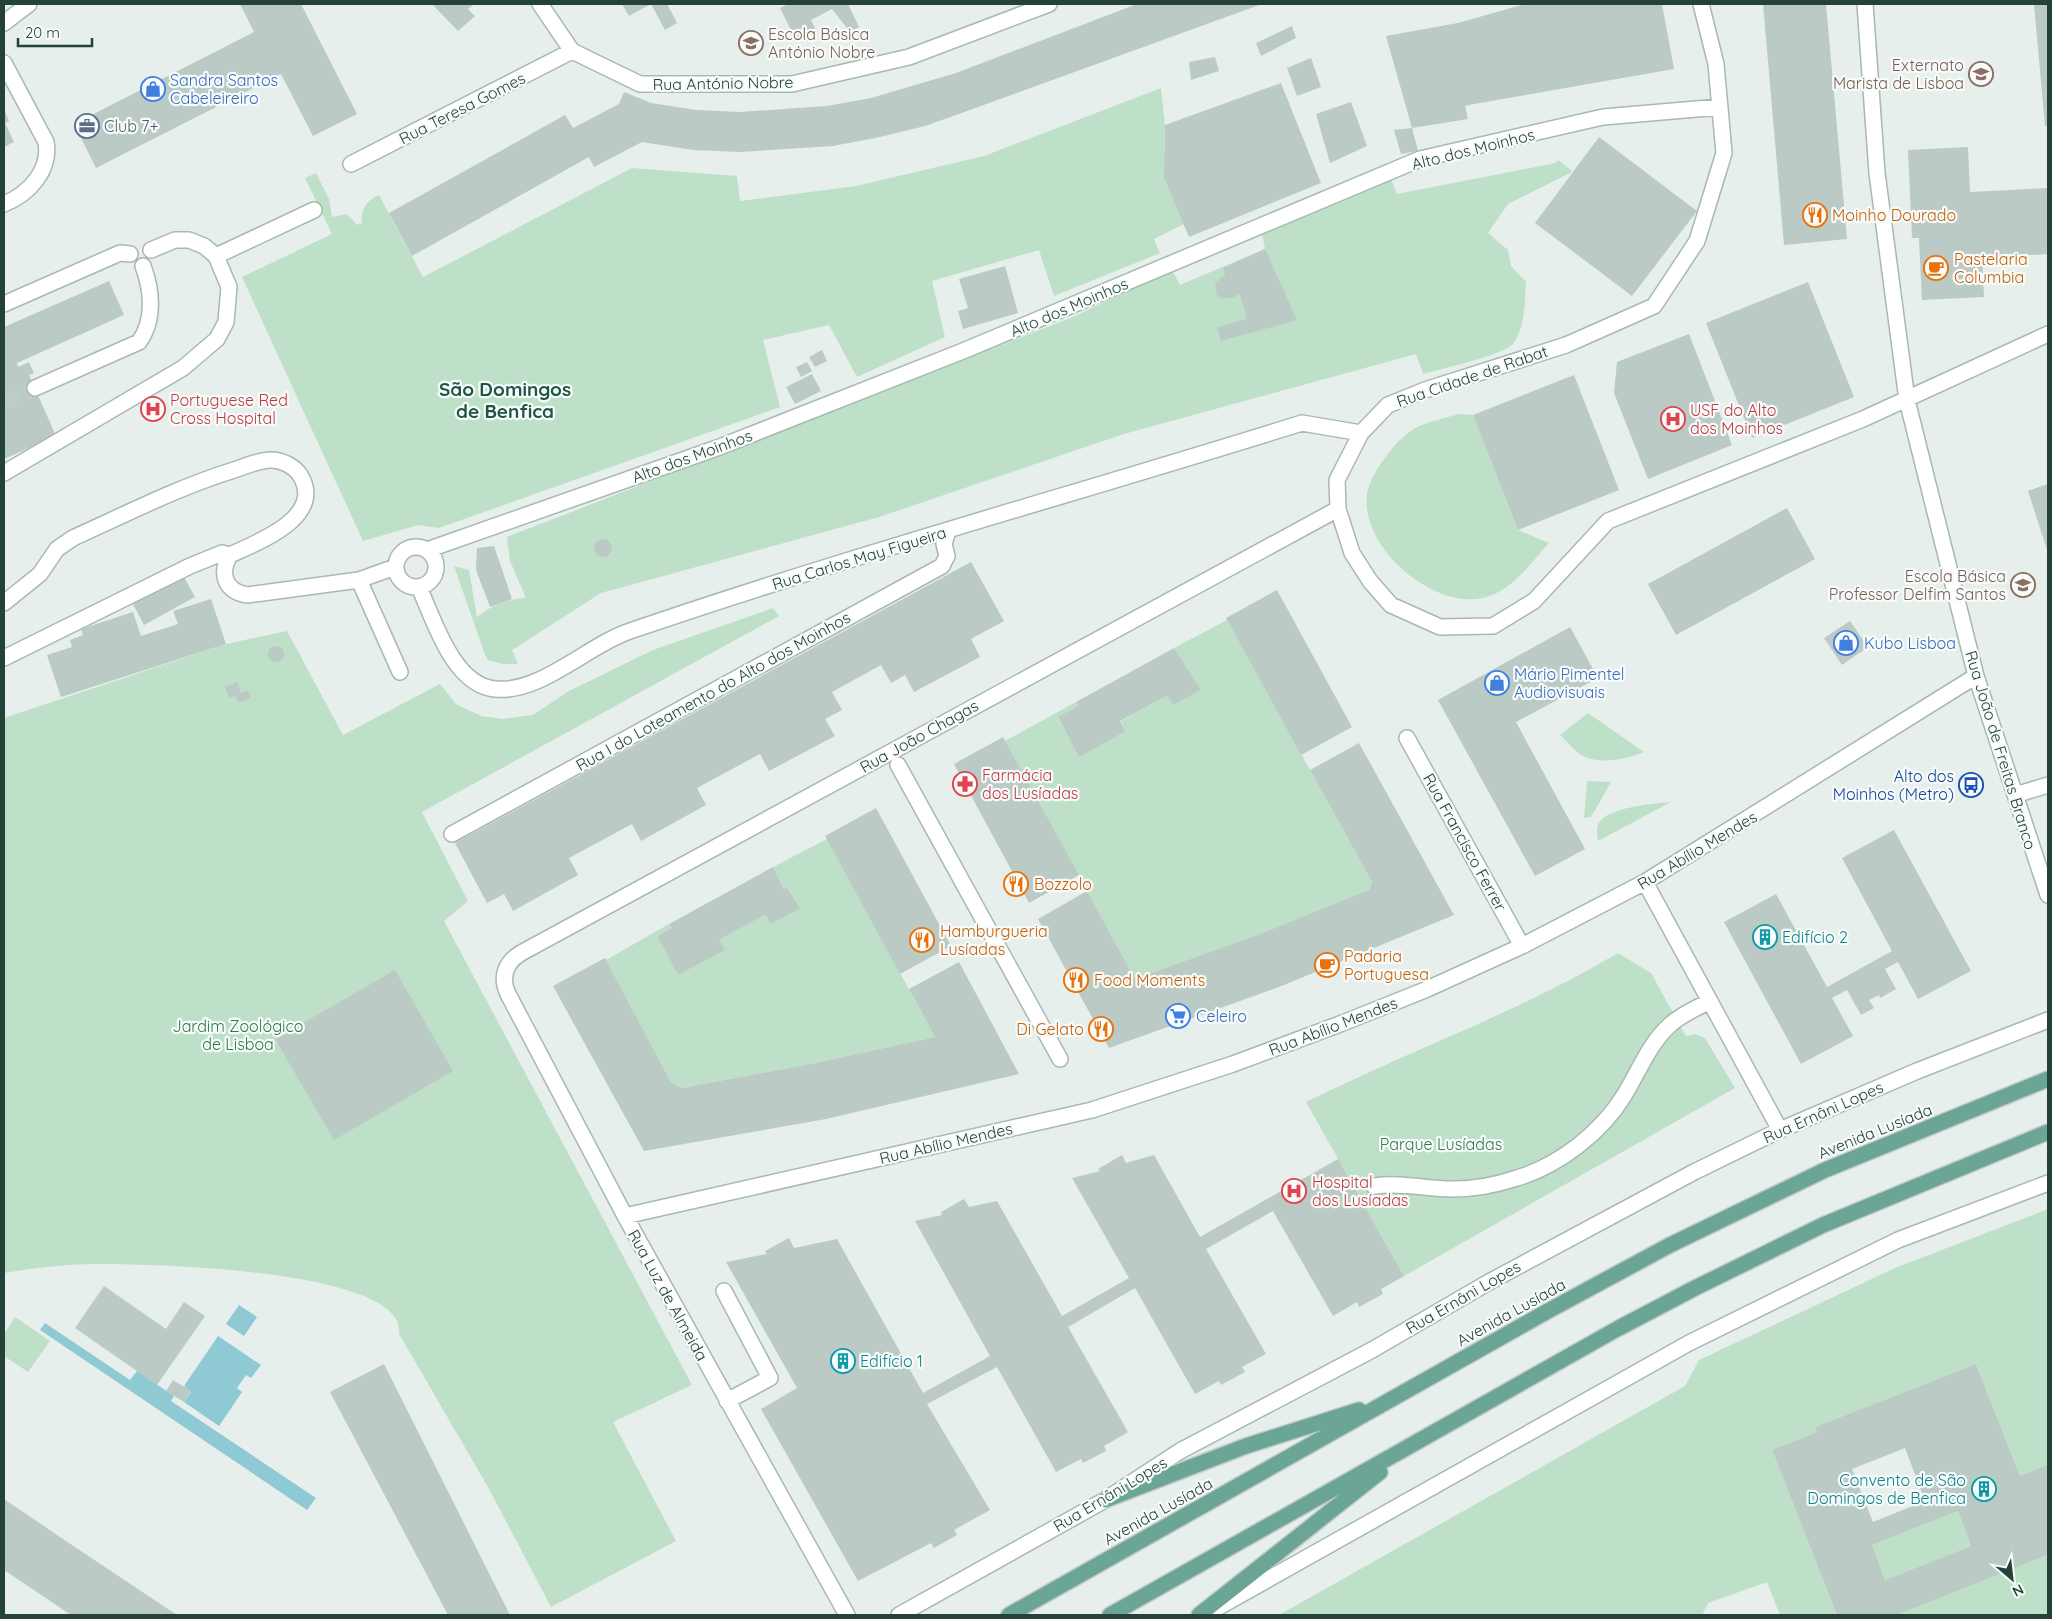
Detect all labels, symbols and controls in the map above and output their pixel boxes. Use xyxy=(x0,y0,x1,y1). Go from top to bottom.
scale bar xyxy=(18,15,91,47)
text: 20 m xyxy=(25,23,60,42)
place label: Escola Básica António Nobre xyxy=(768,24,875,62)
school or university icon: Escola Básica António Nobre xyxy=(738,30,764,56)
place label: Externato Marista de Lisboa xyxy=(1833,55,1964,93)
school or university icon: Externato Marista de Lisboa xyxy=(1968,61,1994,87)
street label: Rua Teresa Gomes xyxy=(396,68,528,148)
place label: Sandra Santos Cabeleireiro xyxy=(170,70,278,108)
street label: Rua António Nobre xyxy=(652,72,794,94)
shop icon: Sandra Santos Cabeleireiro xyxy=(140,76,166,102)
office icon: Club 7+ xyxy=(74,113,100,139)
place label: Club 7+ xyxy=(104,116,158,136)
street label: Alto dos Moinhos xyxy=(1409,124,1537,174)
restaurant icon: Moinho Dourado xyxy=(1802,202,1828,228)
place label: Moinho Dourado xyxy=(1832,205,1956,225)
place label: Pastelaria Columbia xyxy=(1954,249,2028,287)
cafe icon: Pastelaria Columbia xyxy=(1923,255,1949,281)
street label: Alto dos Moinhos xyxy=(1007,273,1131,341)
street label: Rua Cidade de Rabat xyxy=(1394,341,1550,411)
district label: São Domingos de Benfica xyxy=(439,377,571,423)
place label: Portuguese Red Cross Hospital xyxy=(170,390,288,428)
hospital icon: Portuguese Red Cross Hospital xyxy=(140,396,166,422)
place label: USF do Alto dos Moinhos xyxy=(1690,400,1783,438)
hospital icon: USF do Alto dos Moinhos xyxy=(1660,406,1686,432)
street label: Alto dos Moinhos xyxy=(629,425,755,487)
street label: Rua Carlos May Figueira xyxy=(770,522,948,594)
place label: Escola Básica Professor Delfim Santos xyxy=(1829,566,2006,604)
school or university icon: Escola Básica Professor Delfim Santos xyxy=(2010,572,2036,598)
street label: Rua I do Loteamento do Alto dos Moinhos xyxy=(572,607,854,775)
shop icon: Kubo Lisboa xyxy=(1833,630,1859,656)
place label: Kubo Lisboa xyxy=(1864,633,1956,653)
street label: Rua João de Freitas Branco xyxy=(1961,648,2041,852)
place label: Mário Pimentel Audiovisuais xyxy=(1514,664,1624,702)
shop icon: Mário Pimentel Audiovisuais xyxy=(1484,670,1510,696)
street label: Rua João Chagas xyxy=(856,695,982,777)
place label: Farmácia dos Lusíadas xyxy=(982,765,1078,803)
place label: Alto dos Moinhos (Metro) xyxy=(1833,766,1954,804)
street label: Rua Francisco Ferrer xyxy=(1419,770,1511,914)
pharmacy icon: Farmácia dos Lusíadas xyxy=(952,771,978,797)
bus stop icon: Alto dos Moinhos (Metro) xyxy=(1958,772,1984,798)
street label: Rua Abílio Mendes xyxy=(1634,806,1760,894)
restaurant icon: Bozzolo xyxy=(1003,871,1029,897)
place label: Bozzolo xyxy=(1034,874,1092,894)
place label: Hamburgueria Lusíadas xyxy=(940,921,1048,959)
building icon: Edifício 2 xyxy=(1752,924,1778,950)
restaurant icon: Hamburgueria Lusíadas xyxy=(909,927,935,953)
place label: Edifício 2 xyxy=(1782,927,1848,947)
place label: Padaria Portuguesa xyxy=(1344,946,1429,984)
cafe icon: Padaria Portuguesa xyxy=(1314,952,1340,978)
restaurant icon: Food Moments xyxy=(1063,967,1089,993)
place label: Food Moments xyxy=(1094,970,1205,990)
street label: Rua Abílio Mendes xyxy=(1266,992,1400,1060)
supermarket icon: Celeiro xyxy=(1165,1003,1191,1029)
place label: Celeiro xyxy=(1196,1006,1247,1026)
park label: Jardim Zoológico de Lisboa xyxy=(173,1016,304,1054)
restaurant icon: Di Gelato xyxy=(1088,1016,1114,1042)
place label: Di Gelato xyxy=(1016,1019,1084,1039)
street label: Rua Ernâni Lopes xyxy=(1760,1077,1886,1147)
street label: Avenida Lusíada xyxy=(1815,1099,1935,1163)
street label: Rua Abílio Mendes xyxy=(877,1118,1015,1168)
park label: Parque Lusíadas xyxy=(1380,1134,1502,1154)
place label: Hospital dos Lusíadas xyxy=(1312,1172,1408,1210)
hospital icon: Hospital dos Lusíadas xyxy=(1281,1178,1307,1204)
street label: Rua Luz de Almeida xyxy=(624,1226,712,1364)
street label: Rua Ernâni Lopes xyxy=(1402,1256,1524,1338)
street label: Avenida Lusíada xyxy=(1453,1274,1569,1350)
building icon: Edifício 1 xyxy=(830,1348,856,1374)
place label: Edifício 1 xyxy=(860,1351,923,1371)
street label: Rua Ernâni Lopes xyxy=(1049,1452,1171,1536)
place label: Convento de São Domingos de Benfica xyxy=(1807,1470,1966,1508)
street label: Avenida Lusíada xyxy=(1100,1473,1216,1549)
building icon: Convento de São Domingos de Benfica xyxy=(1971,1476,1997,1502)
north arrow xyxy=(1987,1554,2037,1604)
text: N xyxy=(2009,1580,2027,1601)

